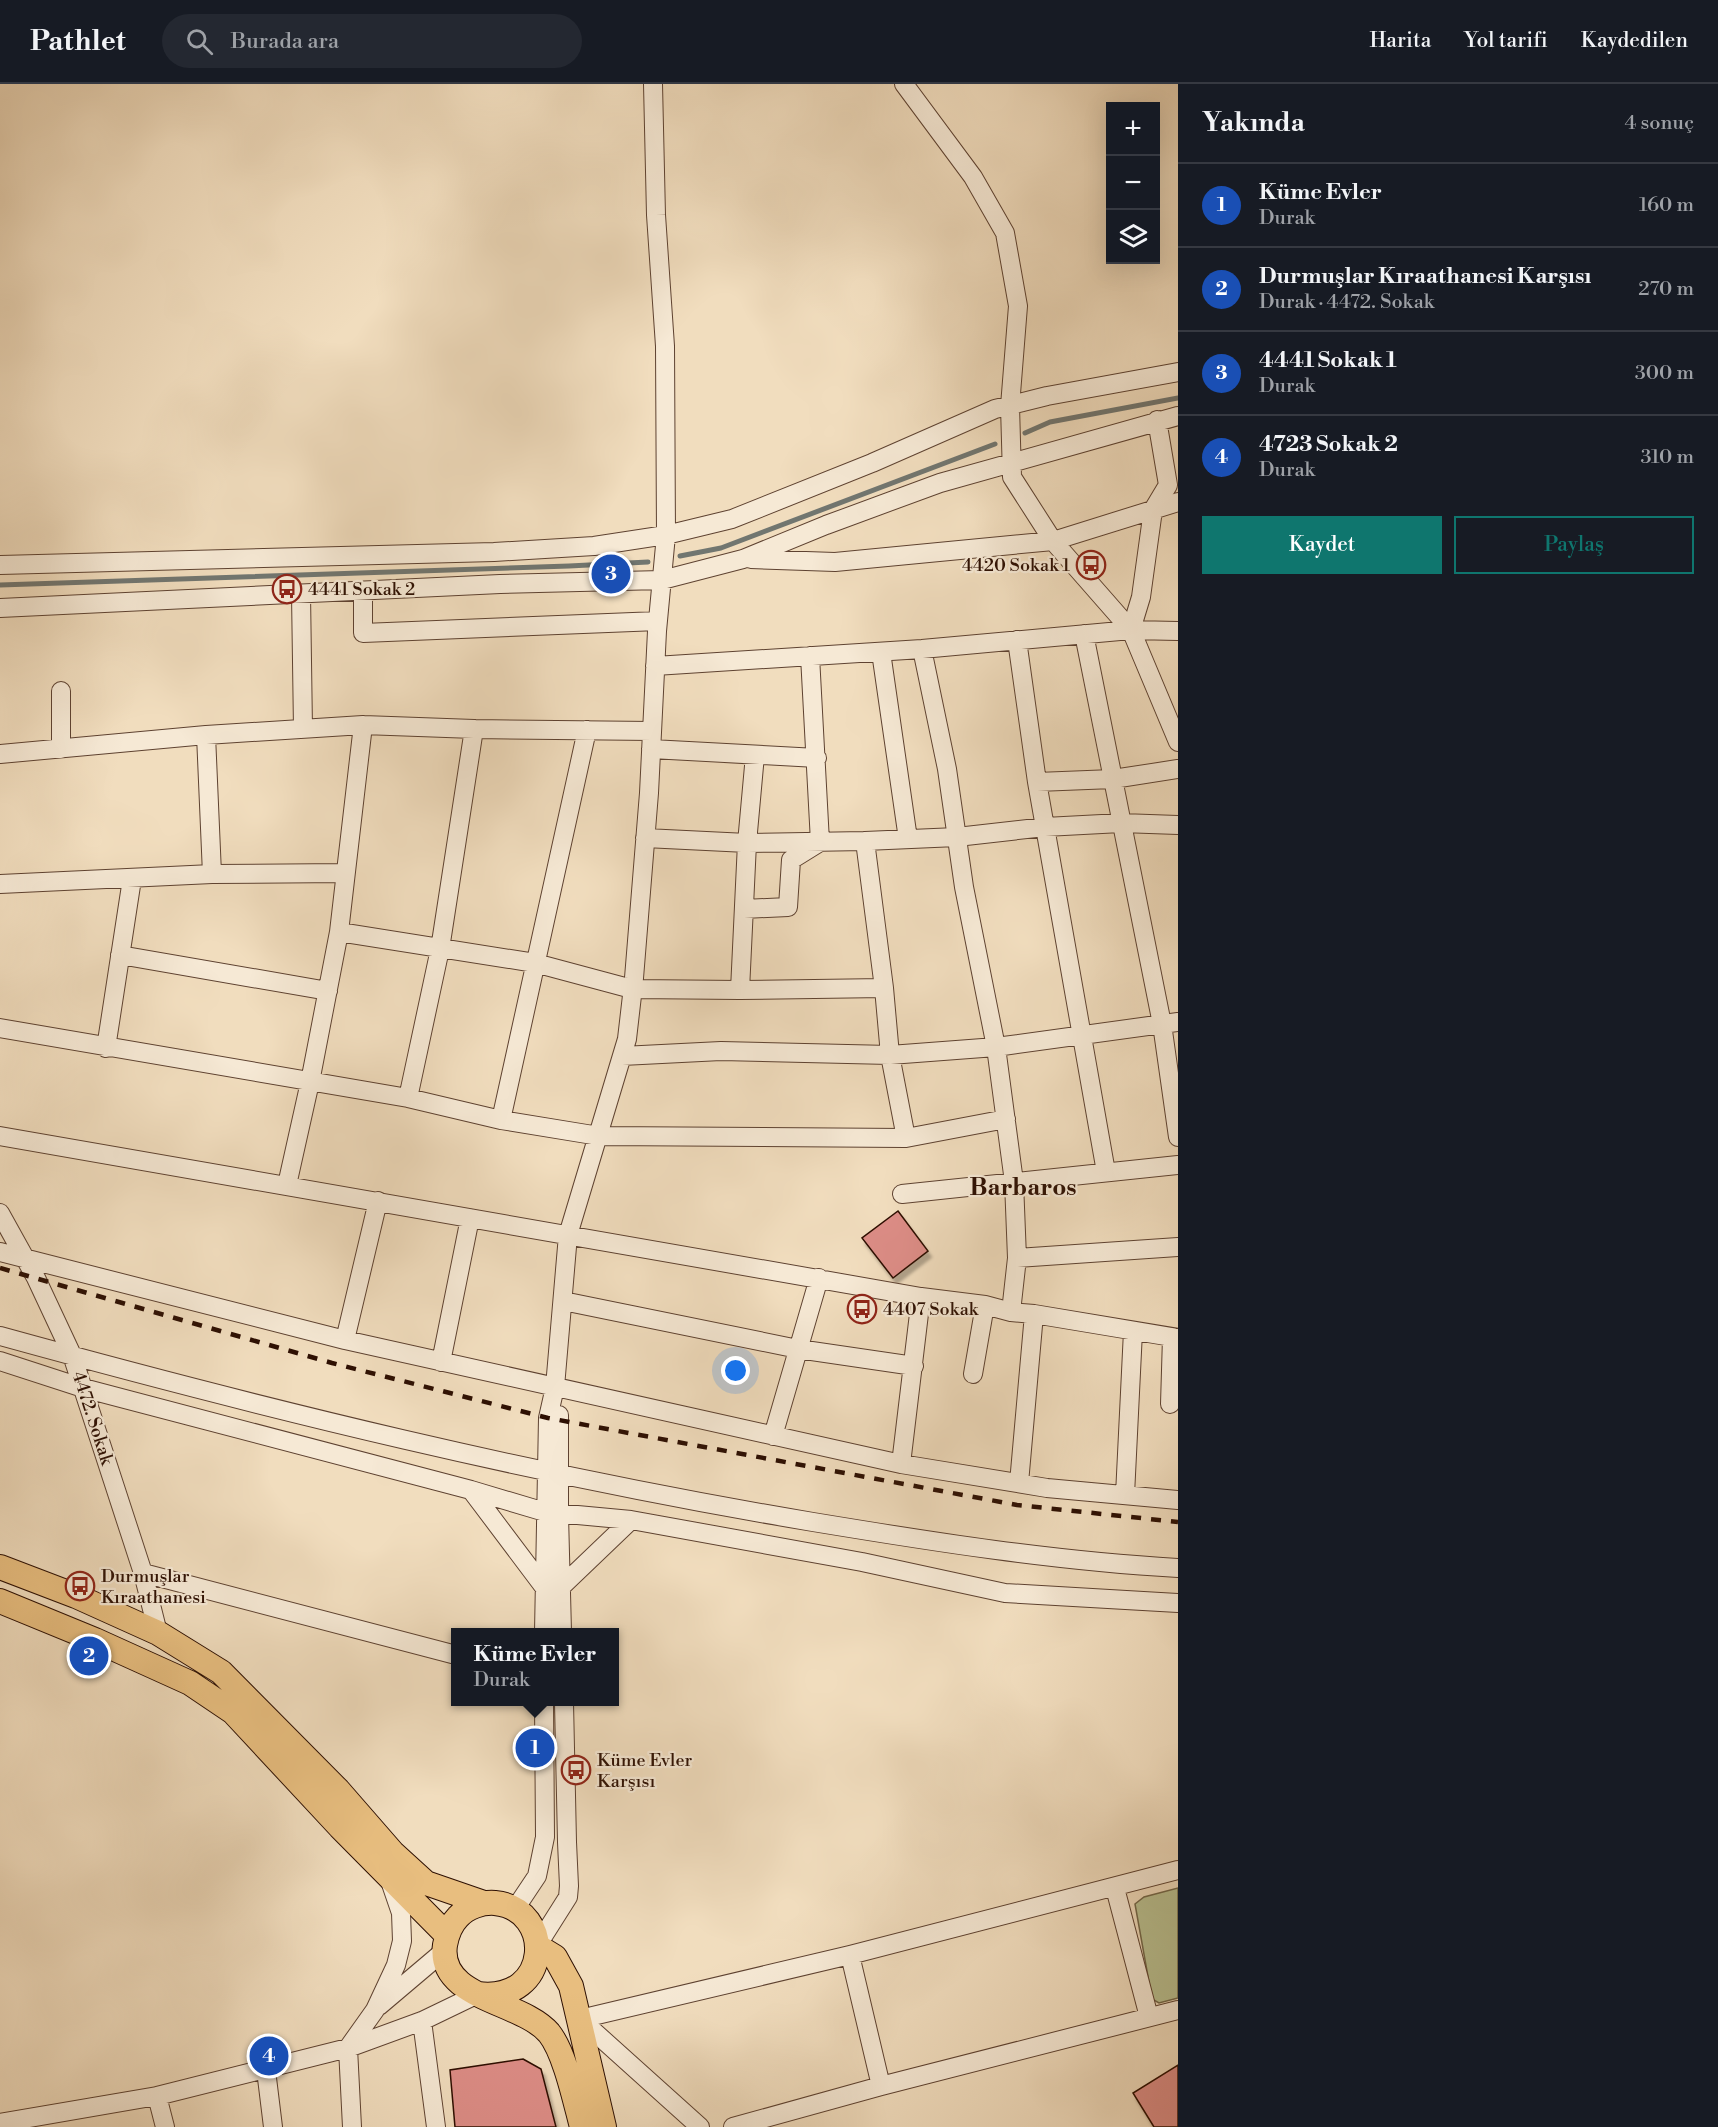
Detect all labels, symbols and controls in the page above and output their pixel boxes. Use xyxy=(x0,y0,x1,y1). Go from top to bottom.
search box xyxy=(162,14,582,68)
text: Pathlet xyxy=(30,24,126,59)
icon: search xyxy=(183,25,216,58)
text: Burada ara xyxy=(231,28,339,55)
text: Harita xyxy=(1369,28,1431,54)
text: Yol tarifi xyxy=(1464,28,1548,54)
text: Kaydedilen xyxy=(1581,28,1688,54)
map controls xyxy=(1106,102,1160,264)
button: + xyxy=(1106,102,1160,156)
text: Yakında xyxy=(1202,107,1305,139)
text: 4 sonuç xyxy=(1625,111,1694,136)
button: − xyxy=(1106,156,1160,210)
text: Küme Evler xyxy=(1259,179,1382,206)
text: 1 xyxy=(1217,193,1226,218)
text: 160 m xyxy=(1639,193,1694,218)
text: Durak xyxy=(1259,206,1315,231)
button: layers xyxy=(1106,210,1160,264)
text: Durmuşlar Kıraathanesi Karşısı xyxy=(1259,263,1591,290)
text: 2 xyxy=(1215,277,1228,302)
text: 270 m xyxy=(1638,277,1694,302)
text: Durak · 4472. Sokak xyxy=(1259,290,1434,315)
text: 4441 Sokak 1 xyxy=(1259,347,1397,374)
text: 3 xyxy=(1215,361,1228,386)
text: 300 m xyxy=(1635,361,1694,386)
text: Durak xyxy=(1259,374,1315,399)
text: 4723 Sokak 2 xyxy=(1259,431,1398,458)
text: 4 xyxy=(1215,445,1228,470)
text: 310 m xyxy=(1641,445,1694,470)
text: Durak xyxy=(1259,458,1315,483)
button: Kaydet xyxy=(1202,516,1442,574)
button: Paylaş xyxy=(1454,516,1694,574)
bus stop icon: 4420 Sokak 1 xyxy=(1075,549,1107,581)
pin: 3 xyxy=(592,552,630,596)
place label: 4420 Sokak 1 xyxy=(962,554,1070,577)
bus stop icon: 4441 Sokak 2 xyxy=(271,573,303,605)
place label: 4441 Sokak 2 xyxy=(308,578,415,601)
district label: Barbaros xyxy=(969,1173,1077,1203)
bus stop icon: 4407 Sokak xyxy=(846,1293,878,1325)
place label: 4407 Sokak xyxy=(883,1298,980,1321)
your location xyxy=(721,1356,750,1385)
street label: 4472. Sokak xyxy=(67,1369,119,1469)
place label: Durmuşlar Kıraathanesi xyxy=(101,1565,206,1609)
bus stop icon: Durmuşlar Kıraathanesi xyxy=(64,1570,96,1602)
popup xyxy=(451,1628,619,1706)
pin: 2 xyxy=(70,1634,109,1678)
text: Küme Evler xyxy=(474,1641,596,1668)
text: Durak xyxy=(474,1668,530,1693)
pin: 1 xyxy=(516,1726,554,1770)
place label: Küme Evler Karşısı xyxy=(597,1749,692,1793)
bus stop icon: Küme Evler Karşısı xyxy=(560,1754,592,1786)
pin: 4 xyxy=(250,2034,288,2078)

